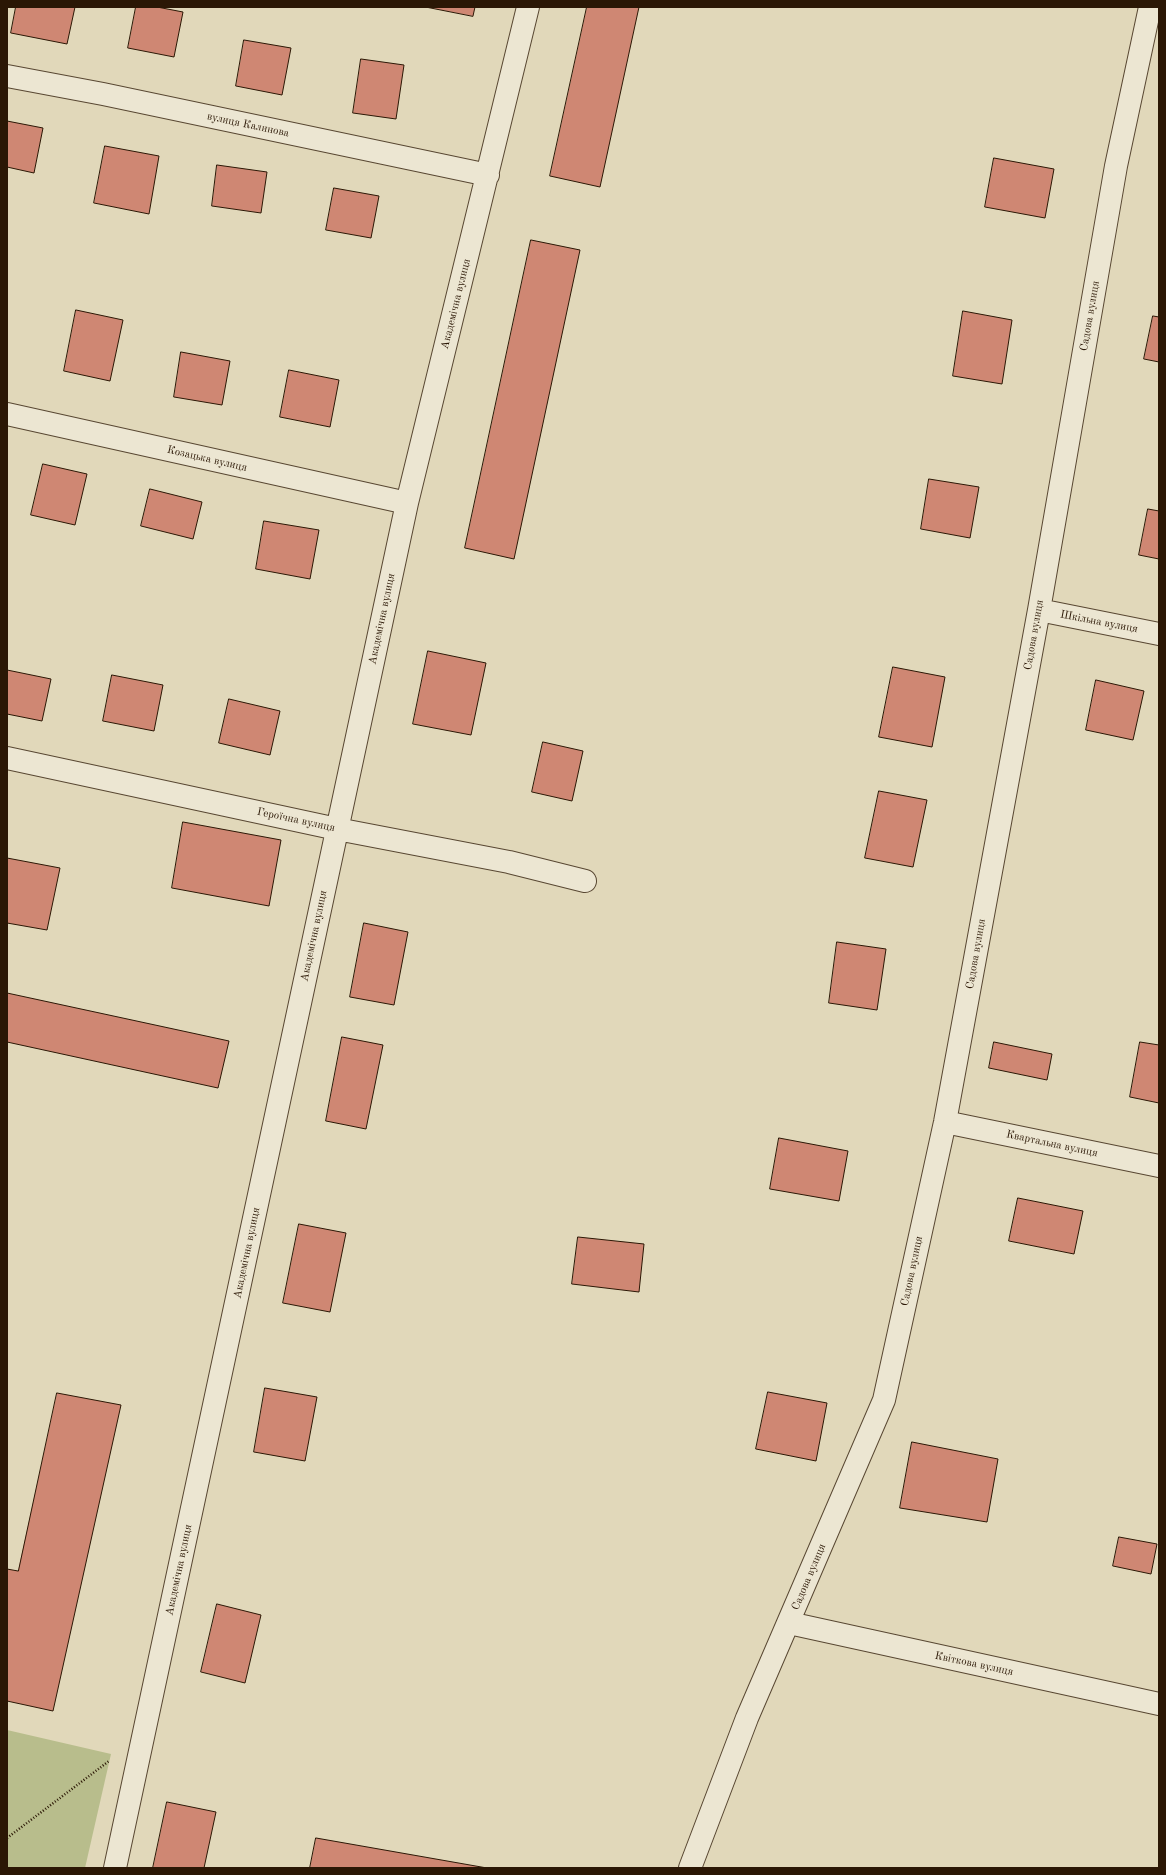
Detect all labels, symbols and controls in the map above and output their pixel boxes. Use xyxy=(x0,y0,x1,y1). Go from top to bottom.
street label: вулиця Калинова xyxy=(206,110,290,140)
street label: Академічна вулиця xyxy=(438,257,474,351)
street label: Садова вулиця xyxy=(1077,280,1103,352)
street label: Козацька вулиця xyxy=(166,443,248,475)
street label: Академічна вулиця xyxy=(366,572,398,666)
street label: Садова вулиця xyxy=(1021,599,1047,671)
street label: Шкільна вулиця xyxy=(1059,608,1139,636)
street label: Героїчна вулиця xyxy=(256,805,336,835)
street label: Академічна вулиця xyxy=(298,889,330,983)
street label: Садова вулиця xyxy=(963,918,989,990)
street label: Квартальна вулиця xyxy=(1005,1128,1099,1160)
street label: Академічна вулиця xyxy=(231,1206,263,1300)
street label: Садова вулиця xyxy=(898,1235,926,1307)
street label: Академічна вулиця xyxy=(163,1523,195,1617)
street label: Садова вулиця xyxy=(789,1542,829,1612)
street label: Квіткова вулиця xyxy=(934,1649,1014,1679)

